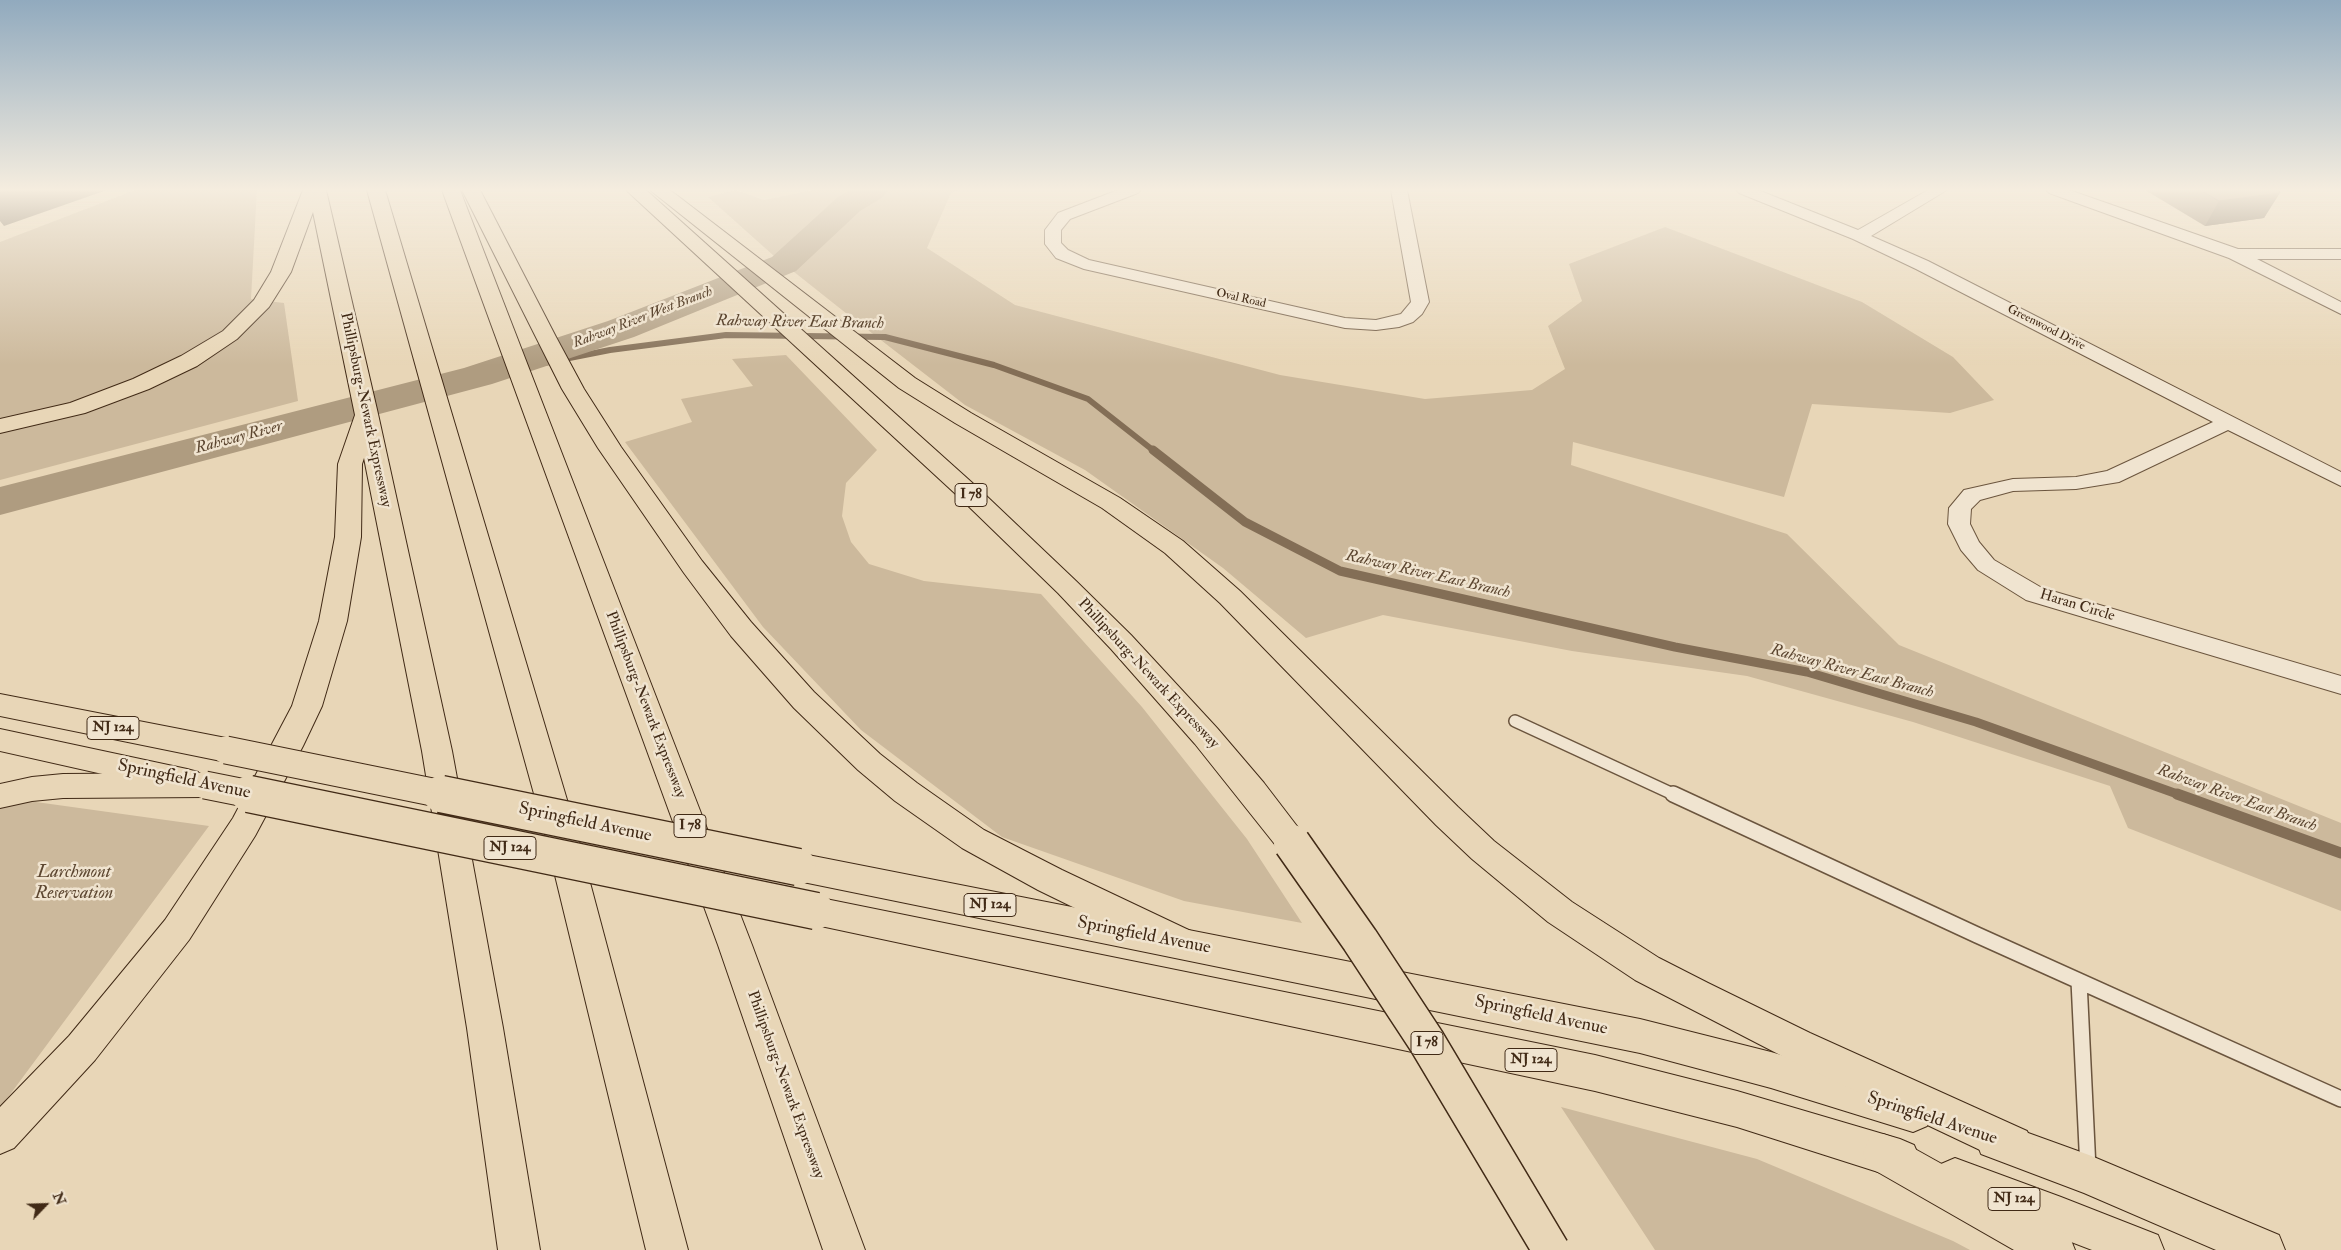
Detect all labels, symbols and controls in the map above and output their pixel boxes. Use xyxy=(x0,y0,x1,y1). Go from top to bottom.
water label: Rahway River West Branch xyxy=(571,284,715,352)
street label: Oval Road xyxy=(1215,286,1267,312)
street label: Greenwood Drive xyxy=(2005,302,2087,354)
street label: Phillipsburg-Newark Expressway xyxy=(336,311,394,509)
water label: Rahway River East Branch xyxy=(716,312,884,334)
water label: Rahway River xyxy=(193,417,285,459)
road number: I 78 xyxy=(955,484,987,506)
water label: Rahway River East Branch xyxy=(1344,547,1512,603)
street label: Haran Circle xyxy=(2037,586,2117,626)
street label: Phillipsburg-Newark Expressway xyxy=(1074,595,1222,753)
street label: Phillipsburg-Newark Expressway xyxy=(601,609,689,801)
water label: Rahway River East Branch xyxy=(1768,641,1936,703)
road number: NJ 124 xyxy=(87,716,139,740)
street label: Springfield Avenue xyxy=(116,755,252,805)
water label: Rahway River East Branch xyxy=(2155,761,2319,837)
street label: Springfield Avenue xyxy=(517,798,653,848)
road number: I 78 xyxy=(674,814,706,838)
road number: NJ 124 xyxy=(484,836,536,860)
park label: Larchmont Reservation xyxy=(35,862,113,904)
road number: NJ 124 xyxy=(964,894,1016,916)
street label: Springfield Avenue xyxy=(1075,912,1213,960)
street label: Phillipsburg-Newark Expressway xyxy=(743,988,827,1182)
street label: Springfield Avenue xyxy=(1473,991,1609,1041)
road number: I 78 xyxy=(1411,1032,1443,1054)
road number: NJ 124 xyxy=(1505,1048,1557,1072)
street label: Springfield Avenue xyxy=(1864,1088,2000,1150)
north arrow xyxy=(20,1180,70,1230)
road number: NJ 124 xyxy=(1988,1188,2040,1210)
text: N xyxy=(49,1190,69,1208)

